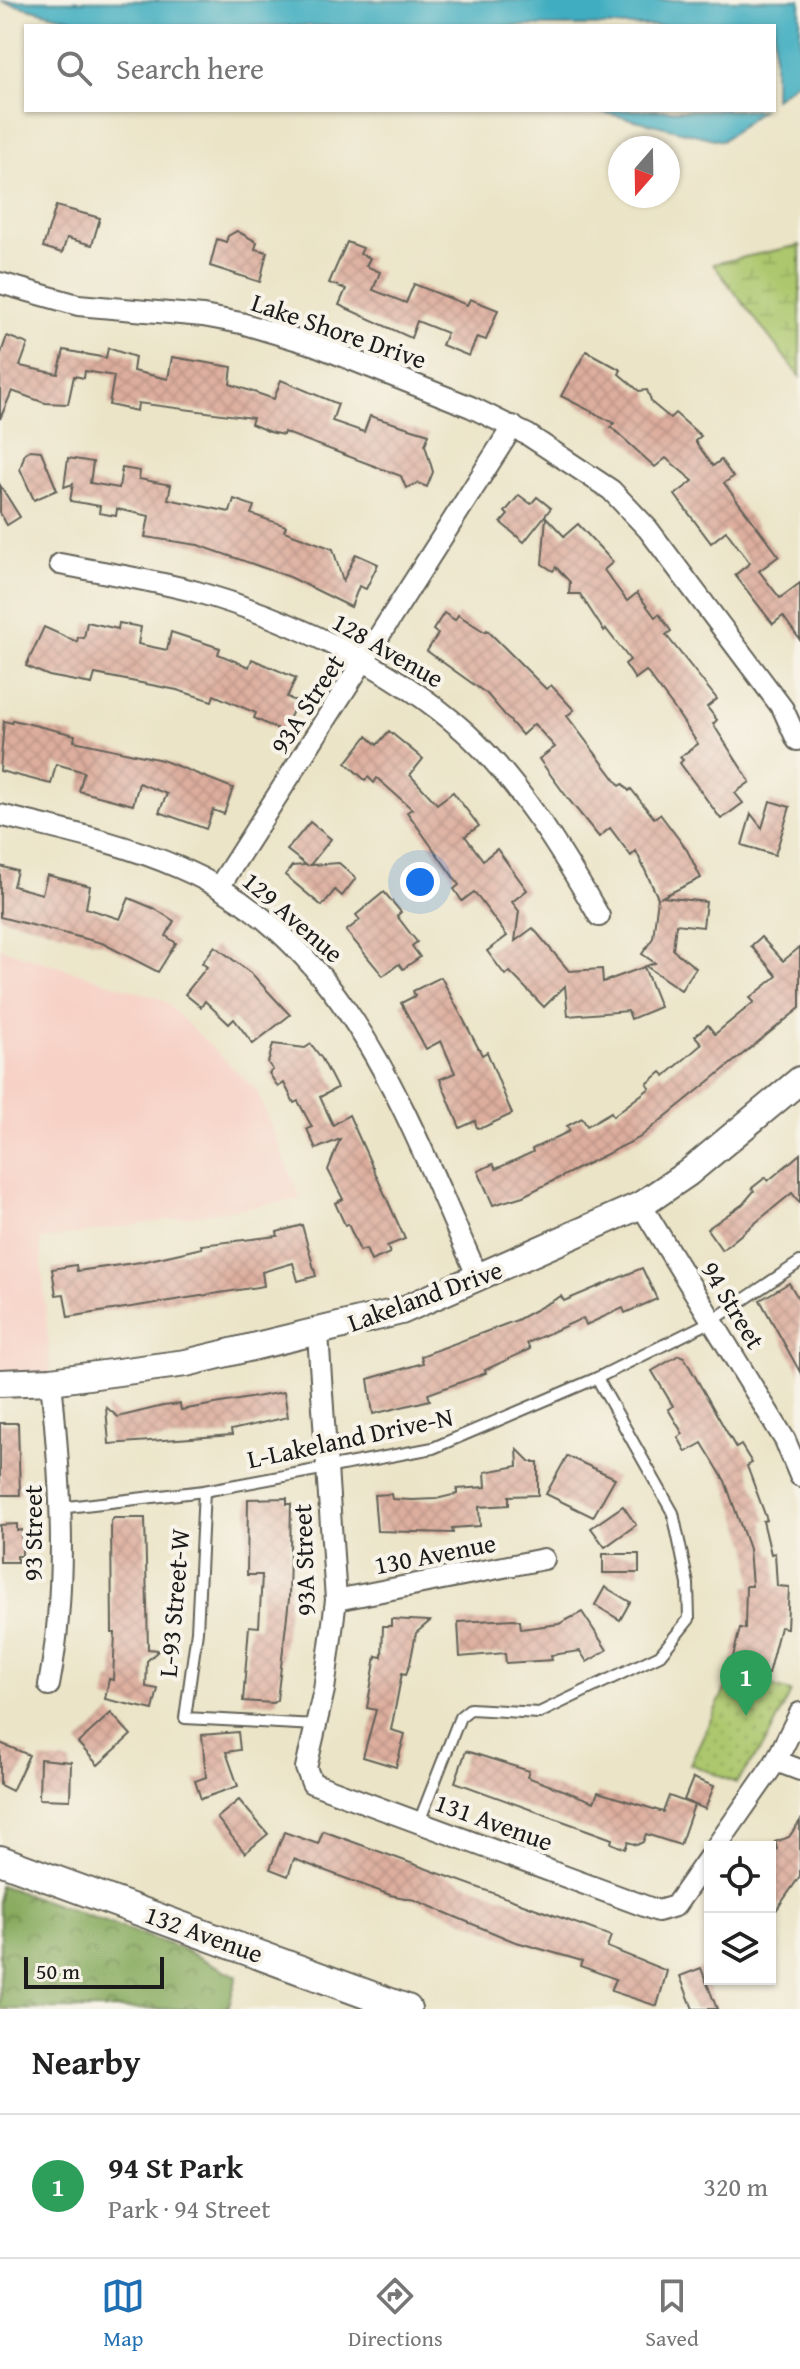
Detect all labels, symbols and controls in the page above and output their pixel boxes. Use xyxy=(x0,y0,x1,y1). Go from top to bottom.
search box xyxy=(24,24,776,112)
icon: search xyxy=(52,46,96,90)
text: Search here xyxy=(116,46,264,90)
north arrow xyxy=(608,136,680,208)
street label: Lake Shore Drive xyxy=(246,282,432,379)
street label: 128 Avenue xyxy=(325,602,451,697)
street label: 93A Street xyxy=(260,646,354,761)
street label: 129 Avenue xyxy=(234,862,353,972)
your location xyxy=(400,862,440,902)
street label: Lakeland Drive xyxy=(342,1250,508,1342)
street label: 94 Street xyxy=(692,1253,775,1356)
street label: L-Lakeland Drive-N xyxy=(243,1397,456,1478)
street label: 93 Street xyxy=(13,1485,52,1581)
street label: 93A Street xyxy=(282,1503,325,1617)
street label: 130 Avenue xyxy=(371,1523,499,1584)
street label: L-93 Street-W xyxy=(148,1527,199,1679)
pin: 1 xyxy=(720,1650,772,1716)
street label: 131 Avenue xyxy=(430,1782,559,1861)
map controls xyxy=(704,1841,776,1985)
button: locate xyxy=(704,1841,776,1913)
street label: 132 Avenue xyxy=(140,1894,269,1973)
button: layers xyxy=(704,1913,776,1985)
scale bar xyxy=(24,1953,164,1989)
text: 50 m xyxy=(36,1955,80,1987)
text: Nearby xyxy=(32,2037,141,2086)
text: 94 St Park xyxy=(108,2145,243,2189)
text: 1 xyxy=(51,2167,65,2206)
text: 320 m xyxy=(703,2167,768,2206)
text: Park · 94 Street xyxy=(108,2189,271,2228)
tab: Map xyxy=(101,2274,145,2354)
tab: Directions xyxy=(348,2274,443,2354)
tab: Saved xyxy=(645,2274,699,2354)

